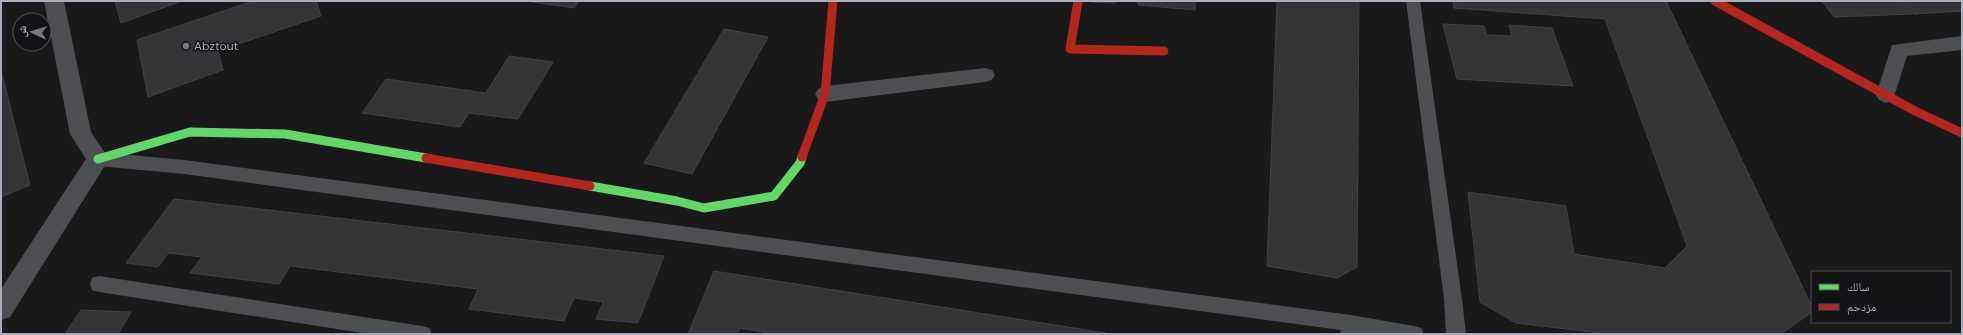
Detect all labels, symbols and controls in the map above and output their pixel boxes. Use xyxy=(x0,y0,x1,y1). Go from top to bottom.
north arrow xyxy=(12,12,52,52)
text: ش xyxy=(15,25,30,38)
place label: Abztout xyxy=(194,38,239,54)
marker: Abztout xyxy=(181,41,191,51)
legend xyxy=(1811,271,1951,323)
text: سالك xyxy=(1847,279,1869,295)
text: مزدحم xyxy=(1847,299,1876,315)

